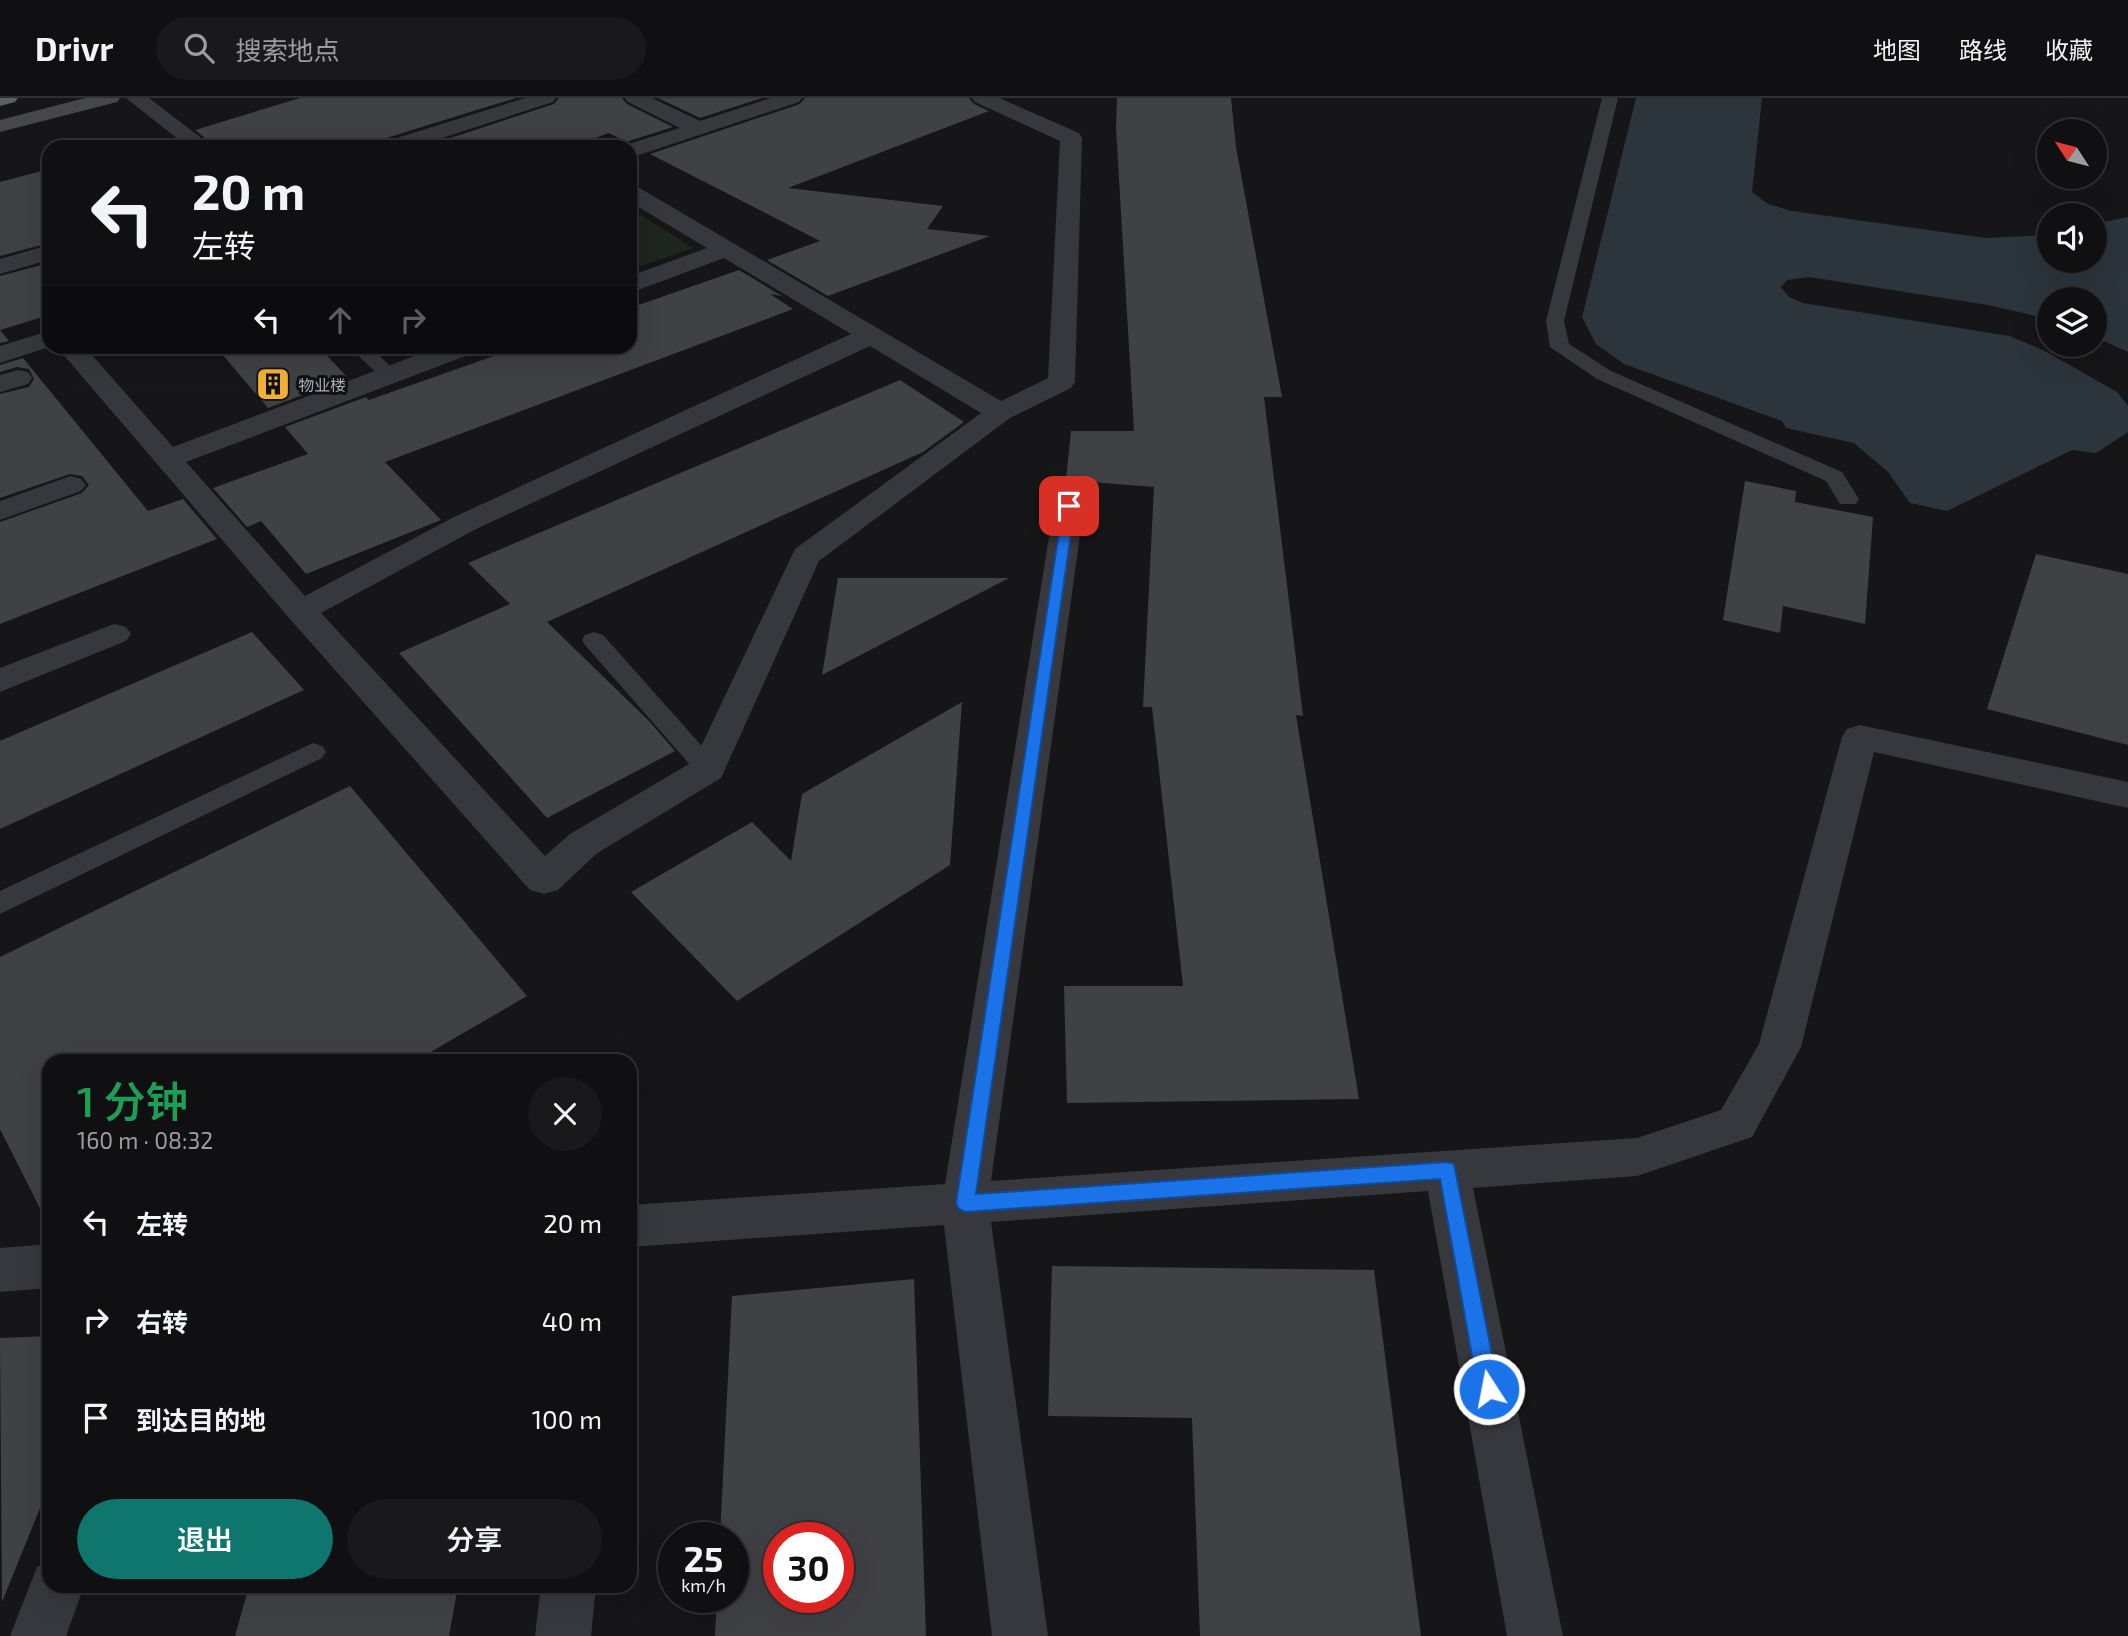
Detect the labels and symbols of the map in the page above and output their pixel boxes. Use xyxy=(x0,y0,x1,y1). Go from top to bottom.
north arrow xyxy=(2037,119,2107,189)
building icon: 物业楼 xyxy=(254,365,292,403)
place label: 物业楼 xyxy=(298,375,346,394)
pin xyxy=(1039,476,1099,536)
position arrow xyxy=(1452,1352,1526,1426)
speed limit sign: 30 xyxy=(763,1522,854,1613)

